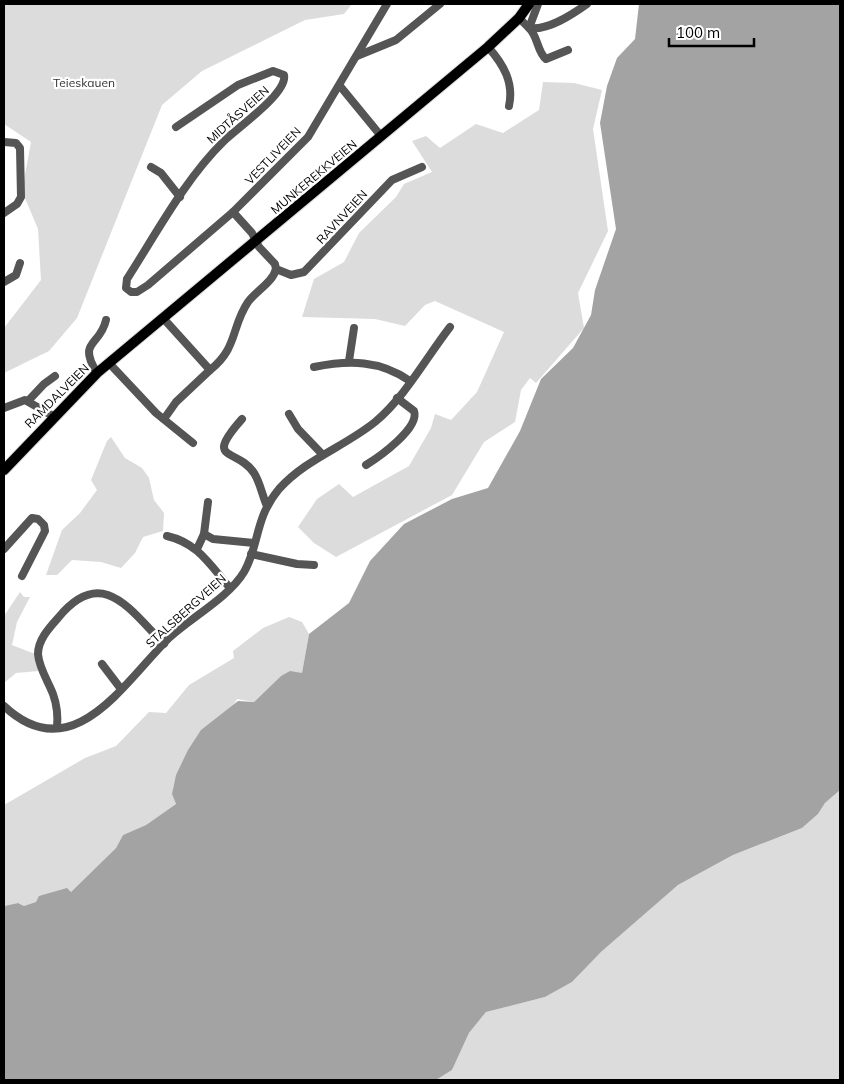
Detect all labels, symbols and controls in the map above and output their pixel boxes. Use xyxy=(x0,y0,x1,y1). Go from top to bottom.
scale bar xyxy=(669,15,754,47)
text: 100 m xyxy=(676,23,720,42)
park label: Teieskauen xyxy=(53,75,115,90)
street label: MIDTÅSVEIEN xyxy=(203,83,272,147)
street label: VESTLIVEIEN xyxy=(242,124,304,188)
street label: MUNKEREKKVEIEN xyxy=(268,136,360,217)
street label: RAVNVEIEN xyxy=(313,187,370,247)
street label: RAMDALVEIEN xyxy=(21,360,92,431)
street label: STALSBERGVEIEN xyxy=(142,571,229,651)

